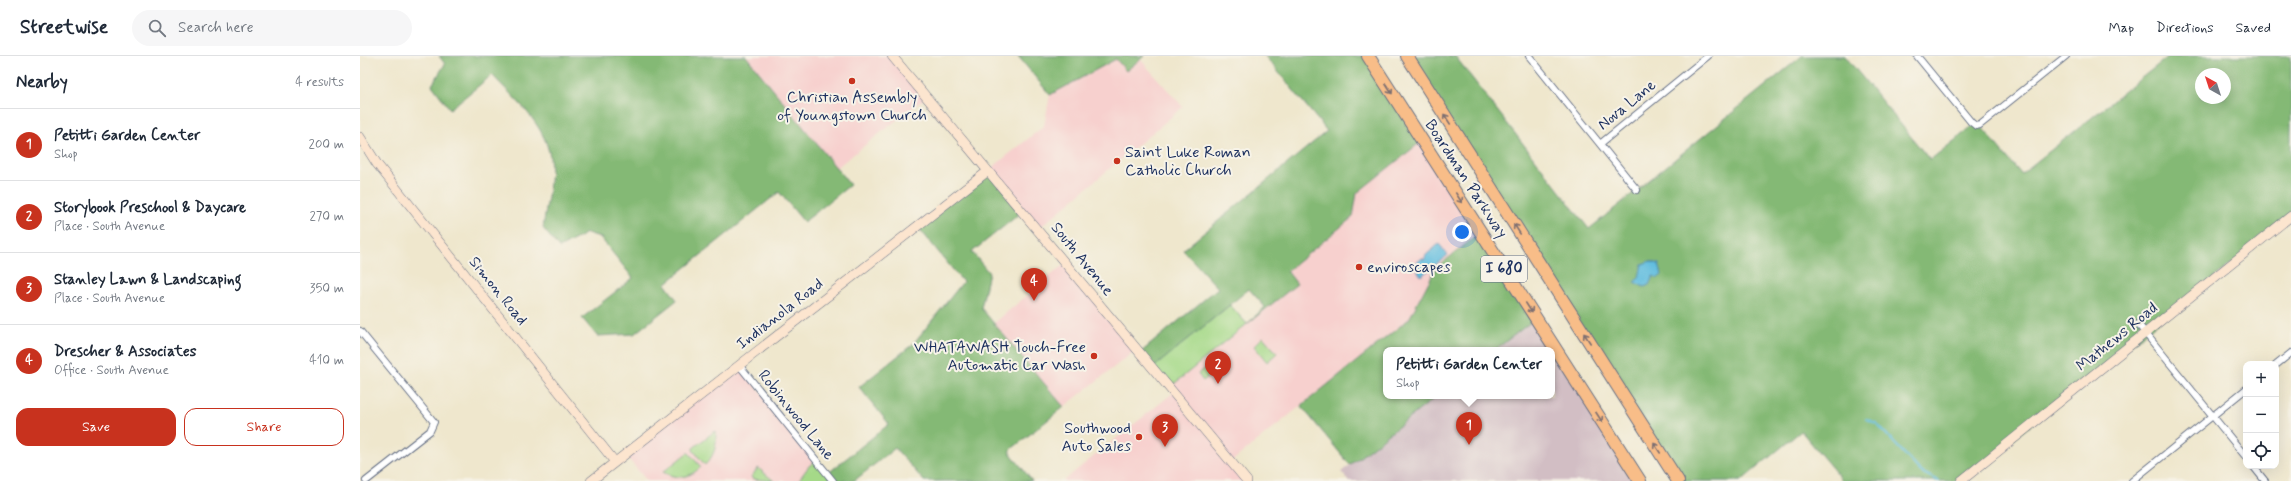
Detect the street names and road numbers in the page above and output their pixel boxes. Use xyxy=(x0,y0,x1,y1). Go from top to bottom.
street label: Nova Lane xyxy=(1593,75,1661,135)
street label: Boardman Parkway xyxy=(1420,116,1512,242)
street label: South Avenue xyxy=(1046,218,1118,300)
street label: Simon Road xyxy=(464,252,532,330)
road number: I 680 xyxy=(1481,256,1527,282)
street label: Indianola Road xyxy=(732,274,828,354)
street label: Mathews Road xyxy=(2072,298,2162,376)
street label: Robinwood Lane xyxy=(753,365,839,465)

